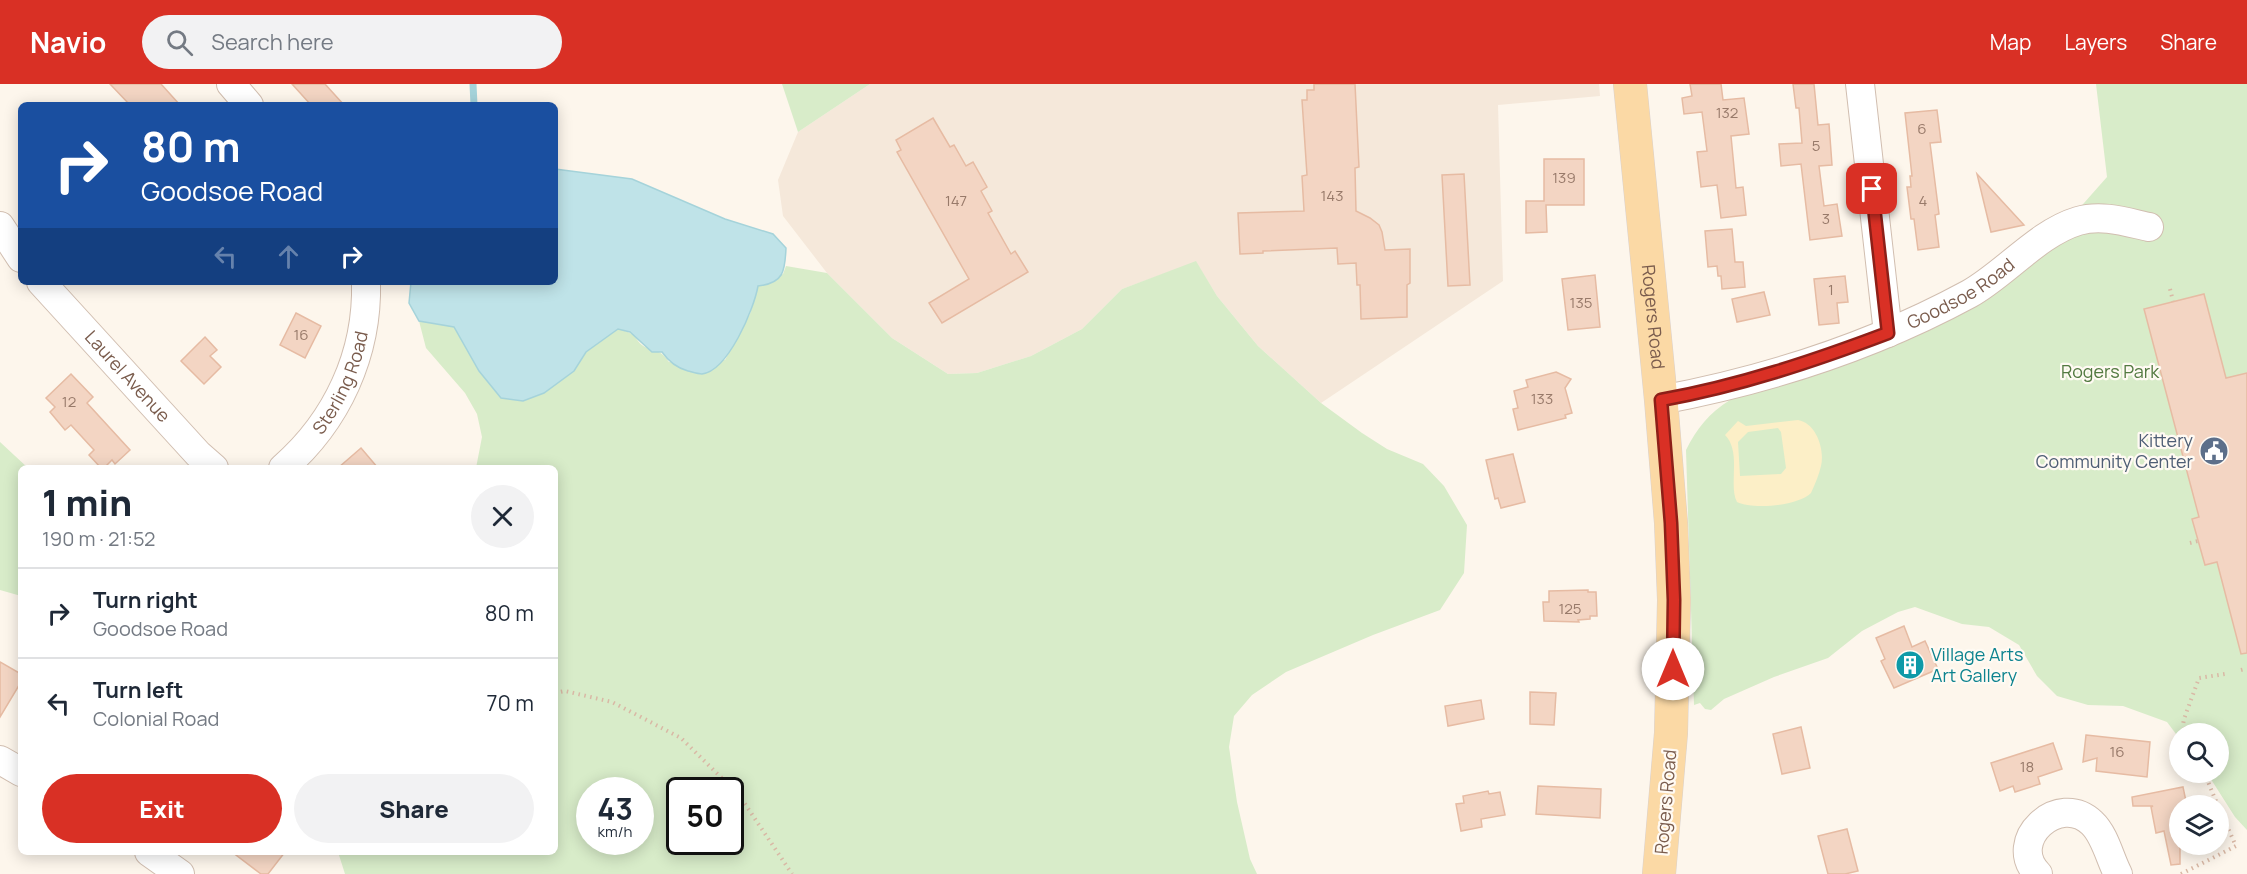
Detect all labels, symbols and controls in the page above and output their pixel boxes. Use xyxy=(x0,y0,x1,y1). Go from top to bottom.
search box xyxy=(142,15,562,69)
text: Navio xyxy=(30,23,106,61)
icon: search xyxy=(163,26,196,59)
text: Search here xyxy=(211,27,334,57)
text: Map xyxy=(1990,28,2031,56)
text: Layers xyxy=(2064,28,2127,56)
text: Share xyxy=(2160,28,2217,56)
house number: 132 xyxy=(1716,102,1738,123)
text: 80 m xyxy=(141,117,241,175)
house number: 6 xyxy=(1917,118,1927,139)
icon: right xyxy=(42,126,120,204)
house number: 5 xyxy=(1812,135,1820,156)
pin xyxy=(1846,163,1897,214)
house number: 139 xyxy=(1552,167,1576,188)
text: Goodsoe Road xyxy=(141,172,323,209)
icon: arrive xyxy=(1855,172,1888,205)
house number: 143 xyxy=(1321,185,1344,206)
house number: 147 xyxy=(945,190,967,211)
house number: 4 xyxy=(1919,190,1928,211)
house number: 3 xyxy=(1822,208,1830,229)
icon: left xyxy=(209,240,242,273)
icon: ahead xyxy=(272,240,305,273)
icon: right xyxy=(335,240,368,273)
street label: Goodsoe Road xyxy=(1903,252,2019,334)
street label: Rogers Road xyxy=(1637,263,1671,370)
house number: 1 xyxy=(1828,279,1834,300)
house number: 135 xyxy=(1570,292,1592,313)
house number: 16 xyxy=(293,324,309,345)
street label: Laurel Avenue xyxy=(80,325,176,427)
street label: Sterling Road xyxy=(306,329,373,439)
park label: Rogers Park xyxy=(2061,359,2160,383)
house number: 133 xyxy=(1531,388,1553,409)
house number: 12 xyxy=(62,391,76,412)
place label: Kittery Community Center xyxy=(2036,428,2194,473)
public building icon: Kittery Community Center xyxy=(2198,435,2230,467)
text: 1 min xyxy=(42,478,132,527)
button: close xyxy=(471,485,534,548)
text: 190 m · 21:52 xyxy=(42,525,155,552)
text: Turn right xyxy=(93,585,198,615)
icon: right xyxy=(42,597,75,630)
text: 80 m xyxy=(485,598,534,628)
house number: 125 xyxy=(1558,598,1582,619)
text: Goodsoe Road xyxy=(93,615,228,642)
position arrow xyxy=(1641,637,1705,701)
place label: Village Arts Art Gallery xyxy=(1931,642,2023,687)
building icon: Village Arts Art Gallery xyxy=(1894,649,1926,681)
text: Turn left xyxy=(93,675,183,705)
icon: left xyxy=(42,687,75,720)
text: 70 m xyxy=(486,688,534,718)
text: Colonial Road xyxy=(93,705,219,732)
map controls xyxy=(2169,723,2229,855)
button: search xyxy=(2169,723,2229,783)
house number: 16 xyxy=(2109,741,2125,762)
street label: Rogers Road xyxy=(1648,749,1682,855)
house number: 18 xyxy=(2020,756,2034,777)
button: Exit xyxy=(42,774,282,843)
button: Share xyxy=(294,774,534,843)
speed limit sign: 50 xyxy=(666,777,744,855)
text: 43 xyxy=(597,788,633,829)
button: layers xyxy=(2169,795,2229,855)
text: km/h xyxy=(598,821,632,842)

